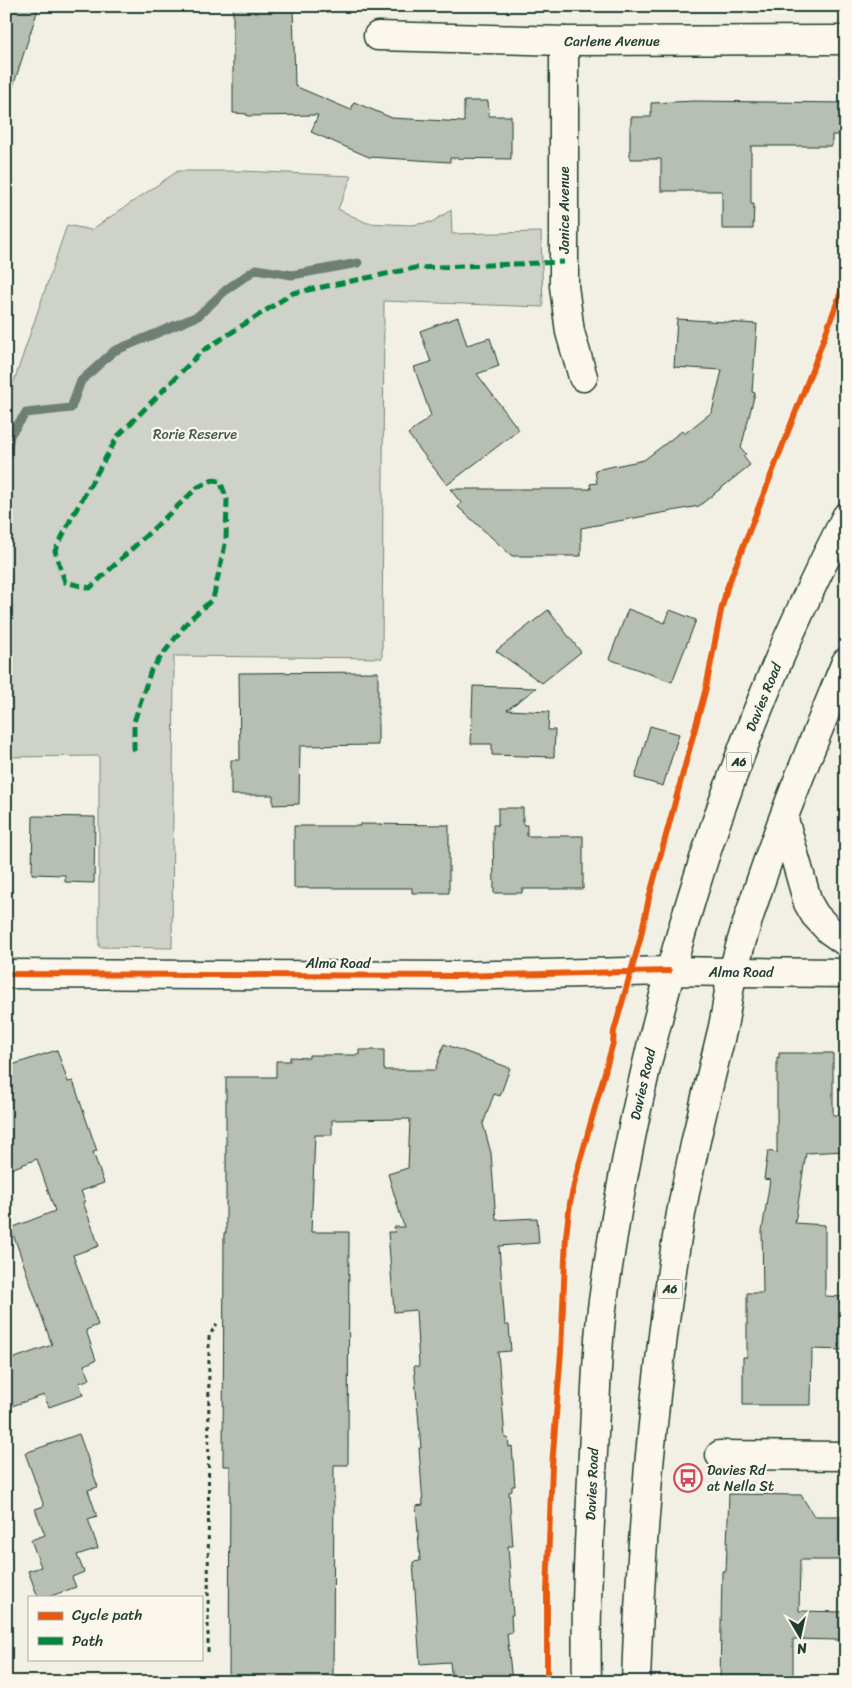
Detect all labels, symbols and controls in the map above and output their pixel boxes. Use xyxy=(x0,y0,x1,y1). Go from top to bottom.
street label: Carlene Avenue xyxy=(564,28,660,53)
street label: Janice Avenue xyxy=(552,166,577,255)
park label: Rorie Reserve xyxy=(153,422,237,447)
street label: Davies Road xyxy=(738,657,789,735)
road number: A6 xyxy=(726,752,752,772)
street label: Alma Road xyxy=(305,951,372,976)
street label: Alma Road xyxy=(708,960,775,985)
street label: Davies Road xyxy=(622,1044,663,1122)
road number: A6 xyxy=(658,1280,682,1298)
street label: Davies Road xyxy=(578,1445,606,1521)
place label: Davies Rd at Nella St xyxy=(707,1458,774,1499)
bus stop icon: Davies Rd at Nella St xyxy=(673,1463,703,1493)
legend xyxy=(28,1596,202,1660)
text: Cycle path xyxy=(72,1602,143,1628)
north arrow xyxy=(774,1610,824,1660)
text: Path xyxy=(72,1628,103,1654)
text: N xyxy=(795,1635,810,1661)

